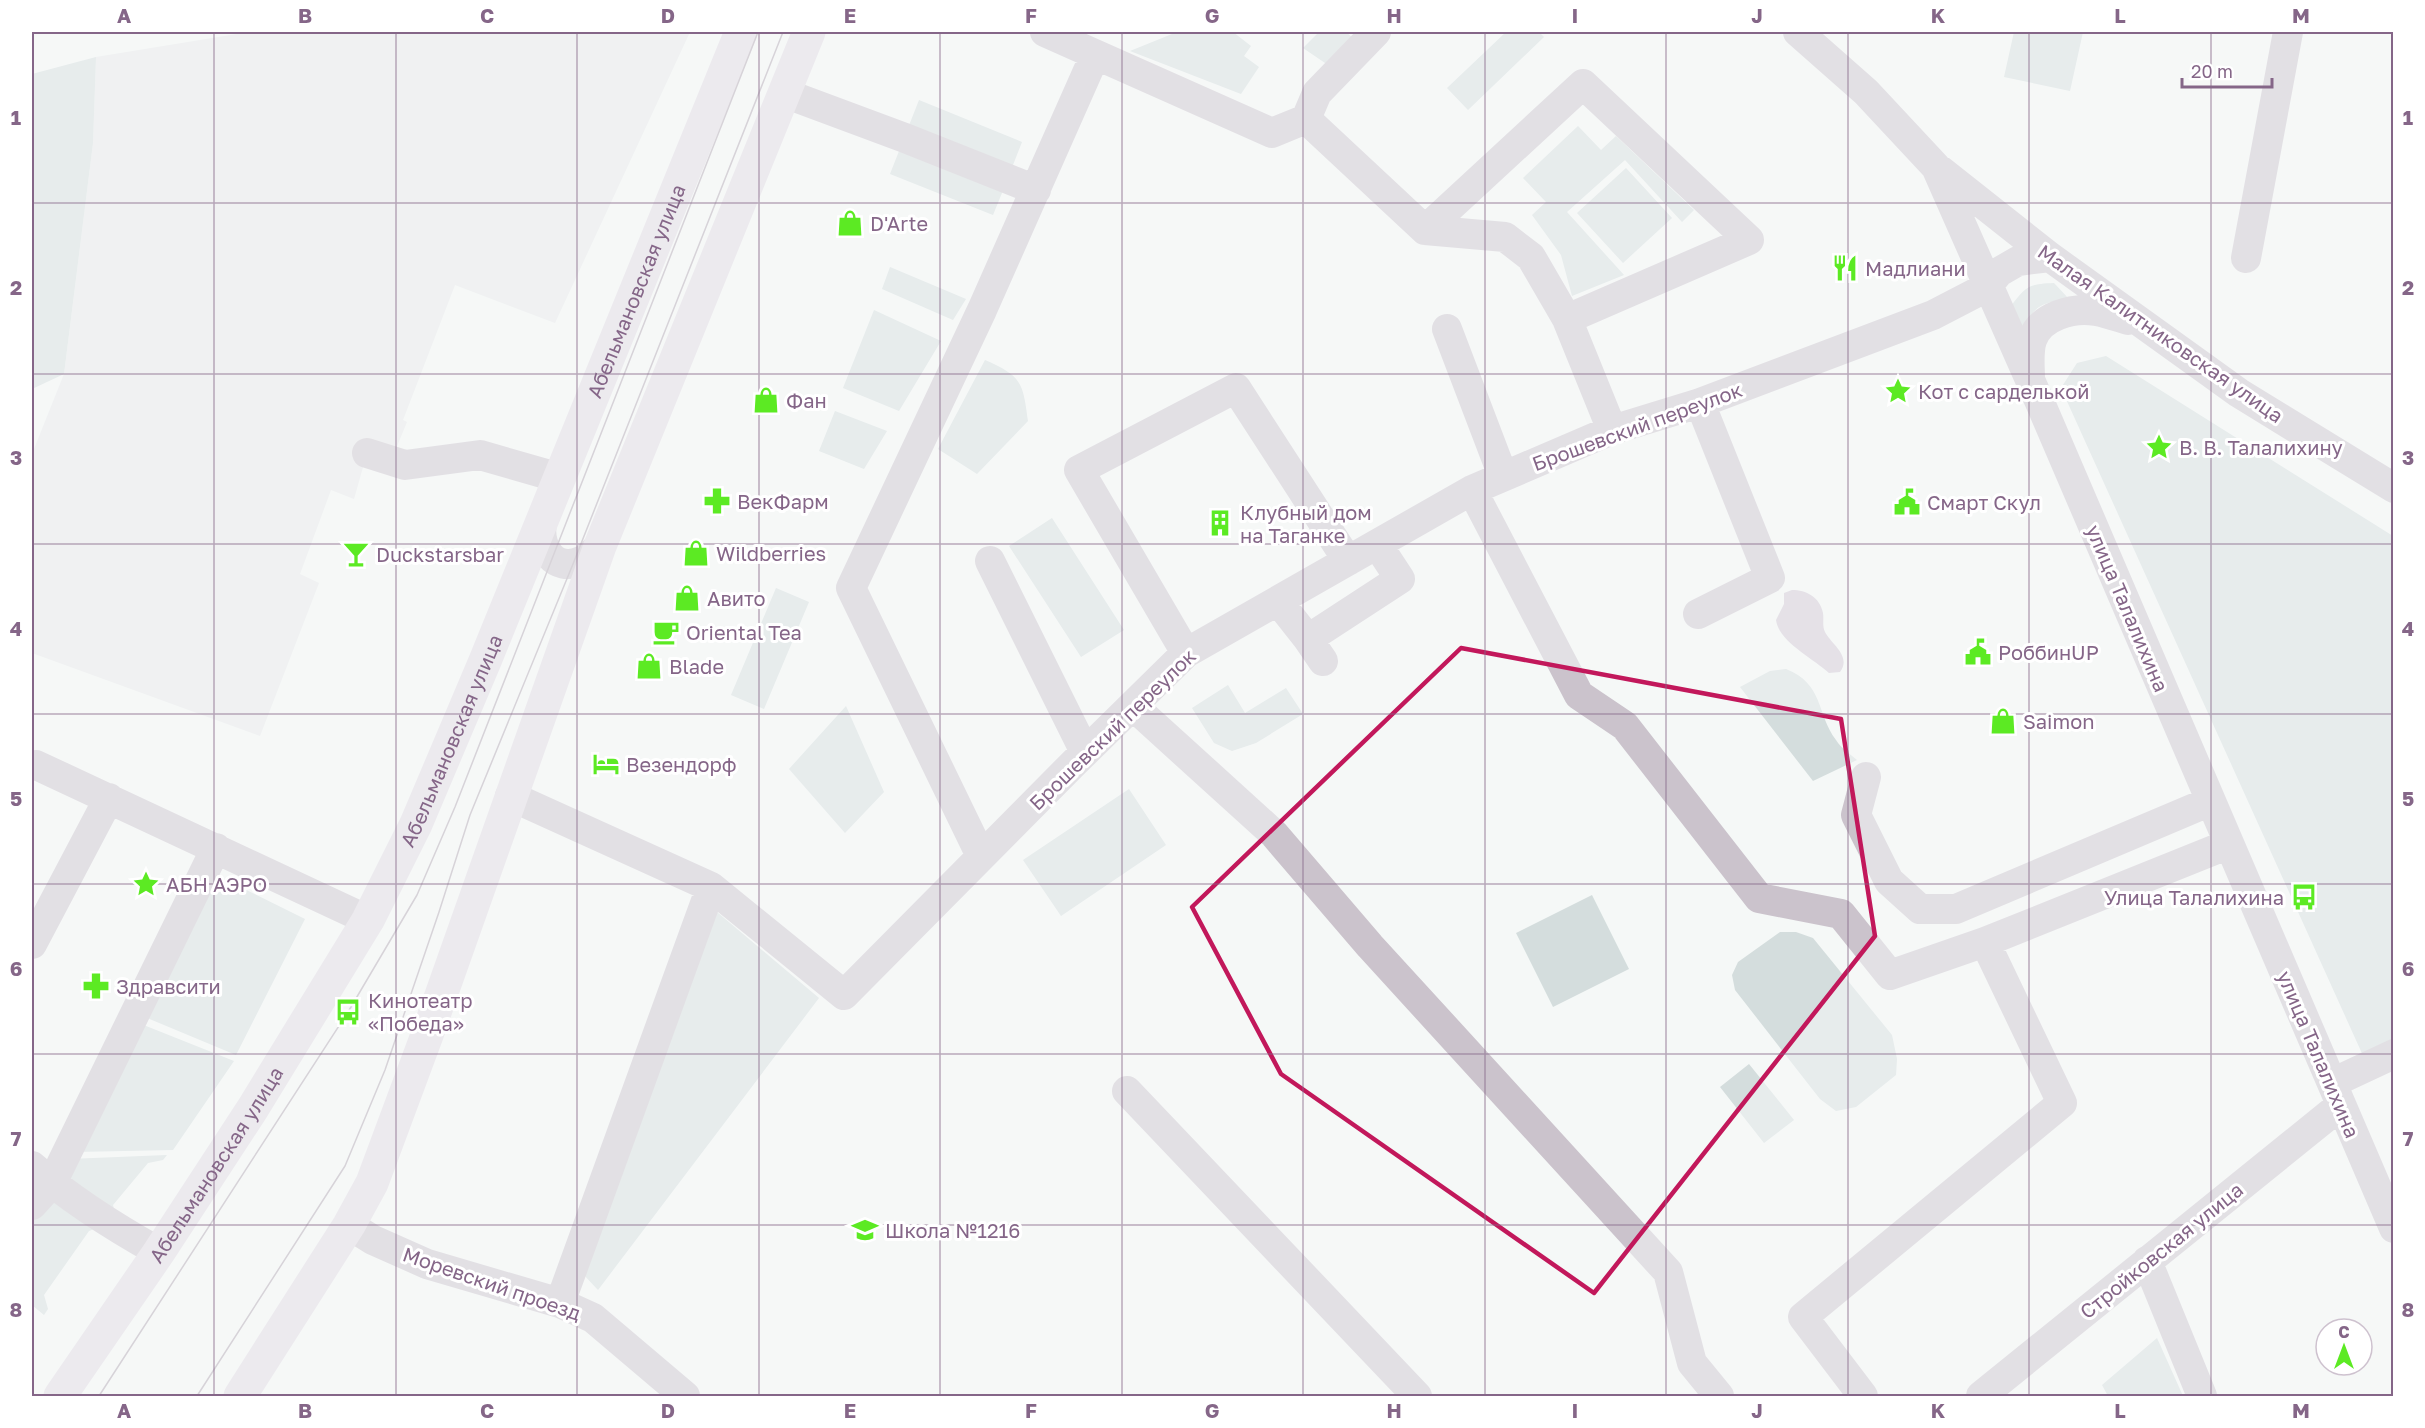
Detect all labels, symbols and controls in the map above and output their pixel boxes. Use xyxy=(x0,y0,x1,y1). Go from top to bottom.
text: A xyxy=(117,3,131,27)
text: B xyxy=(298,3,312,27)
text: C xyxy=(480,3,494,27)
text: D xyxy=(661,3,675,27)
text: E xyxy=(844,3,856,27)
text: F xyxy=(1025,3,1037,27)
text: G xyxy=(1205,3,1219,27)
text: H xyxy=(1386,3,1402,27)
text: I xyxy=(1572,3,1578,27)
text: J xyxy=(1751,3,1763,27)
text: K xyxy=(1931,3,1946,27)
text: L xyxy=(2114,3,2126,27)
text: M xyxy=(2292,3,2310,27)
scale bar xyxy=(2182,51,2272,89)
text: 20 m xyxy=(2191,60,2233,82)
text: 1 xyxy=(11,105,21,129)
text: 1 xyxy=(2403,105,2413,129)
street label: Абельмановская улица xyxy=(581,181,690,401)
shop icon: D'Arte xyxy=(835,208,865,238)
place label: D'Arte xyxy=(870,211,928,235)
street label: Малая Калитниковская улица xyxy=(2034,239,2288,427)
restaurant icon: Мадлиани xyxy=(1830,253,1860,283)
place label: Мадлиани xyxy=(1865,256,1966,280)
text: 2 xyxy=(10,275,22,299)
text: 2 xyxy=(2402,275,2414,299)
place icon: Кот с сарделькой xyxy=(1883,376,1913,406)
street label: Брошевский переулок xyxy=(1529,377,1745,475)
place label: Кот с сарделькой xyxy=(1918,379,2089,403)
shop icon: Фан xyxy=(751,385,781,415)
place label: Фан xyxy=(786,388,827,412)
place icon: В. В. Талалихину xyxy=(2144,432,2174,462)
place label: В. В. Талалихину xyxy=(2179,435,2343,459)
text: 3 xyxy=(10,445,22,469)
text: 3 xyxy=(2402,445,2414,469)
pharmacy icon: ВекФарм xyxy=(702,486,732,516)
public building icon: Смарт Скул xyxy=(1892,487,1922,517)
place label: ВекФарм xyxy=(737,489,829,513)
place label: Смарт Скул xyxy=(1927,490,2041,514)
place label: Клубный дом на Таганке xyxy=(1240,500,1372,547)
building icon: Клубный дом на Таганке xyxy=(1205,508,1235,538)
street label: улица Талалихина xyxy=(2082,521,2174,695)
shop icon: Wildberries xyxy=(681,538,711,568)
bar icon: Duckstarsbar xyxy=(341,539,371,569)
place label: Wildberries xyxy=(716,541,826,565)
place label: Duckstarsbar xyxy=(376,542,504,566)
shop icon: Авито xyxy=(672,583,702,613)
place label: Авито xyxy=(707,586,766,610)
text: 4 xyxy=(10,616,22,640)
text: 4 xyxy=(2402,616,2414,640)
cafe icon: Oriental Tea xyxy=(651,617,681,647)
place label: Oriental Tea xyxy=(686,620,802,644)
street label: Абельмановская улица xyxy=(395,631,507,851)
public building icon: РоббинUP xyxy=(1963,637,1993,667)
place label: РоббинUP xyxy=(1998,640,2099,664)
street label: Брошевский переулок xyxy=(1024,643,1200,815)
shop icon: Blade xyxy=(634,651,664,681)
place label: Blade xyxy=(669,654,724,678)
shop icon: Saimon xyxy=(1988,706,2018,736)
place label: Saimon xyxy=(2023,709,2094,733)
hotel icon: Везендорф xyxy=(591,749,621,779)
place label: Везендорф xyxy=(626,752,737,776)
text: 5 xyxy=(10,786,22,810)
text: 5 xyxy=(2402,786,2414,810)
place icon: АБН АЭРО xyxy=(131,869,161,899)
place label: АБН АЭРО xyxy=(166,872,267,896)
bus stop icon: Улица Талалихина xyxy=(2289,882,2319,912)
place label: Улица Талалихина xyxy=(2104,885,2284,909)
text: 6 xyxy=(10,956,22,980)
text: 6 xyxy=(2402,956,2414,980)
street label: улица Талалихина xyxy=(2273,967,2365,1141)
pharmacy icon: Здравсити xyxy=(81,971,111,1001)
place label: Здравсити xyxy=(116,974,221,998)
place label: Кинотеатр «Победа» xyxy=(368,988,473,1035)
bus stop icon: Кинотеатр «Победа» xyxy=(333,997,363,1027)
street label: Абельмановская улица xyxy=(143,1062,288,1267)
text: 7 xyxy=(11,1126,22,1150)
text: 7 xyxy=(2403,1126,2414,1150)
street label: Стройковская улица xyxy=(2075,1177,2247,1323)
school or university icon: Школа №1216 xyxy=(850,1215,880,1245)
place label: Школа №1216 xyxy=(885,1218,1020,1242)
street label: Моревский проезд xyxy=(400,1241,584,1325)
text: 8 xyxy=(10,1297,22,1321)
text: 8 xyxy=(2402,1297,2414,1321)
north arrow xyxy=(2314,1317,2374,1377)
text: С xyxy=(2338,1322,2350,1342)
text: A xyxy=(117,1398,131,1422)
text: B xyxy=(298,1398,312,1422)
text: C xyxy=(480,1398,494,1422)
text: D xyxy=(661,1398,675,1422)
text: E xyxy=(844,1398,856,1422)
text: F xyxy=(1025,1398,1037,1422)
text: G xyxy=(1205,1398,1219,1422)
text: H xyxy=(1386,1398,1402,1422)
text: I xyxy=(1572,1398,1578,1422)
text: J xyxy=(1751,1398,1763,1422)
text: K xyxy=(1931,1398,1946,1422)
text: L xyxy=(2114,1398,2126,1422)
text: M xyxy=(2292,1398,2310,1422)

